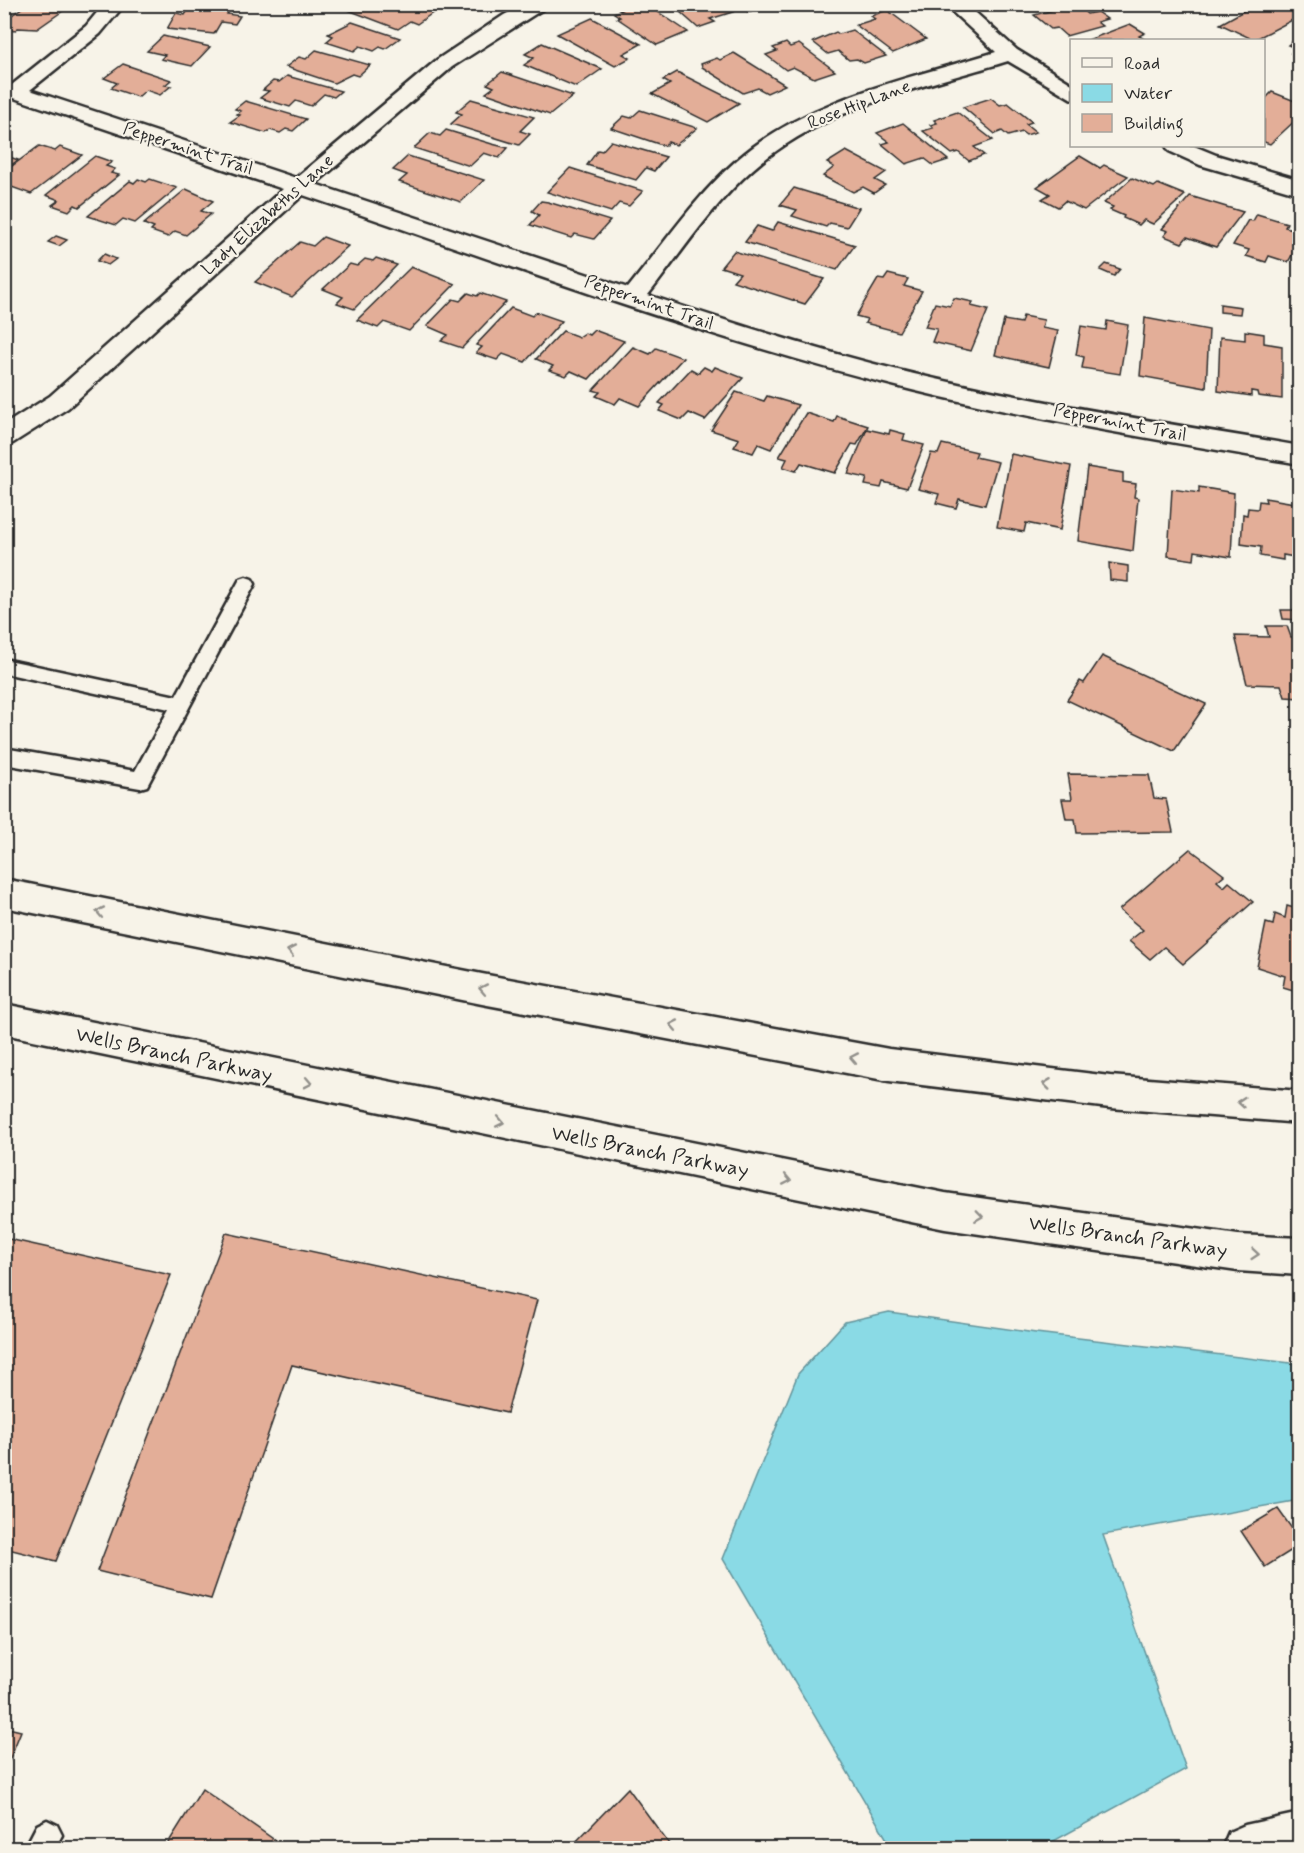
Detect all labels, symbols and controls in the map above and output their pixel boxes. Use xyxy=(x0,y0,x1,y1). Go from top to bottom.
legend xyxy=(1070,39,1265,147)
text: Road xyxy=(1124,52,1160,76)
street label: Rose Hip Lane xyxy=(804,74,914,136)
text: Water xyxy=(1124,82,1173,106)
text: Building xyxy=(1124,112,1184,138)
street label: Peppermint Trail xyxy=(120,117,256,181)
street label: Lady Elizabeths Lane xyxy=(197,149,339,281)
street label: Peppermint Trail xyxy=(581,270,717,336)
street label: Peppermint Trail xyxy=(1051,398,1189,448)
one-way arrow xyxy=(95,907,105,920)
one-way arrow xyxy=(287,945,297,958)
one-way arrow xyxy=(478,983,488,996)
one-way arrow xyxy=(670,1019,680,1032)
street label: Wells Branch Parkway xyxy=(73,1020,275,1090)
one-way arrow xyxy=(849,1052,859,1065)
one-way arrow xyxy=(303,1076,313,1089)
one-way arrow xyxy=(1042,1078,1052,1091)
one-way arrow xyxy=(1237,1096,1246,1109)
one-way arrow xyxy=(494,1115,504,1128)
street label: Wells Branch Parkway xyxy=(549,1119,751,1185)
one-way arrow xyxy=(782,1173,792,1186)
one-way arrow xyxy=(974,1209,983,1221)
street label: Wells Branch Parkway xyxy=(1027,1209,1229,1265)
one-way arrow xyxy=(1251,1247,1260,1260)

